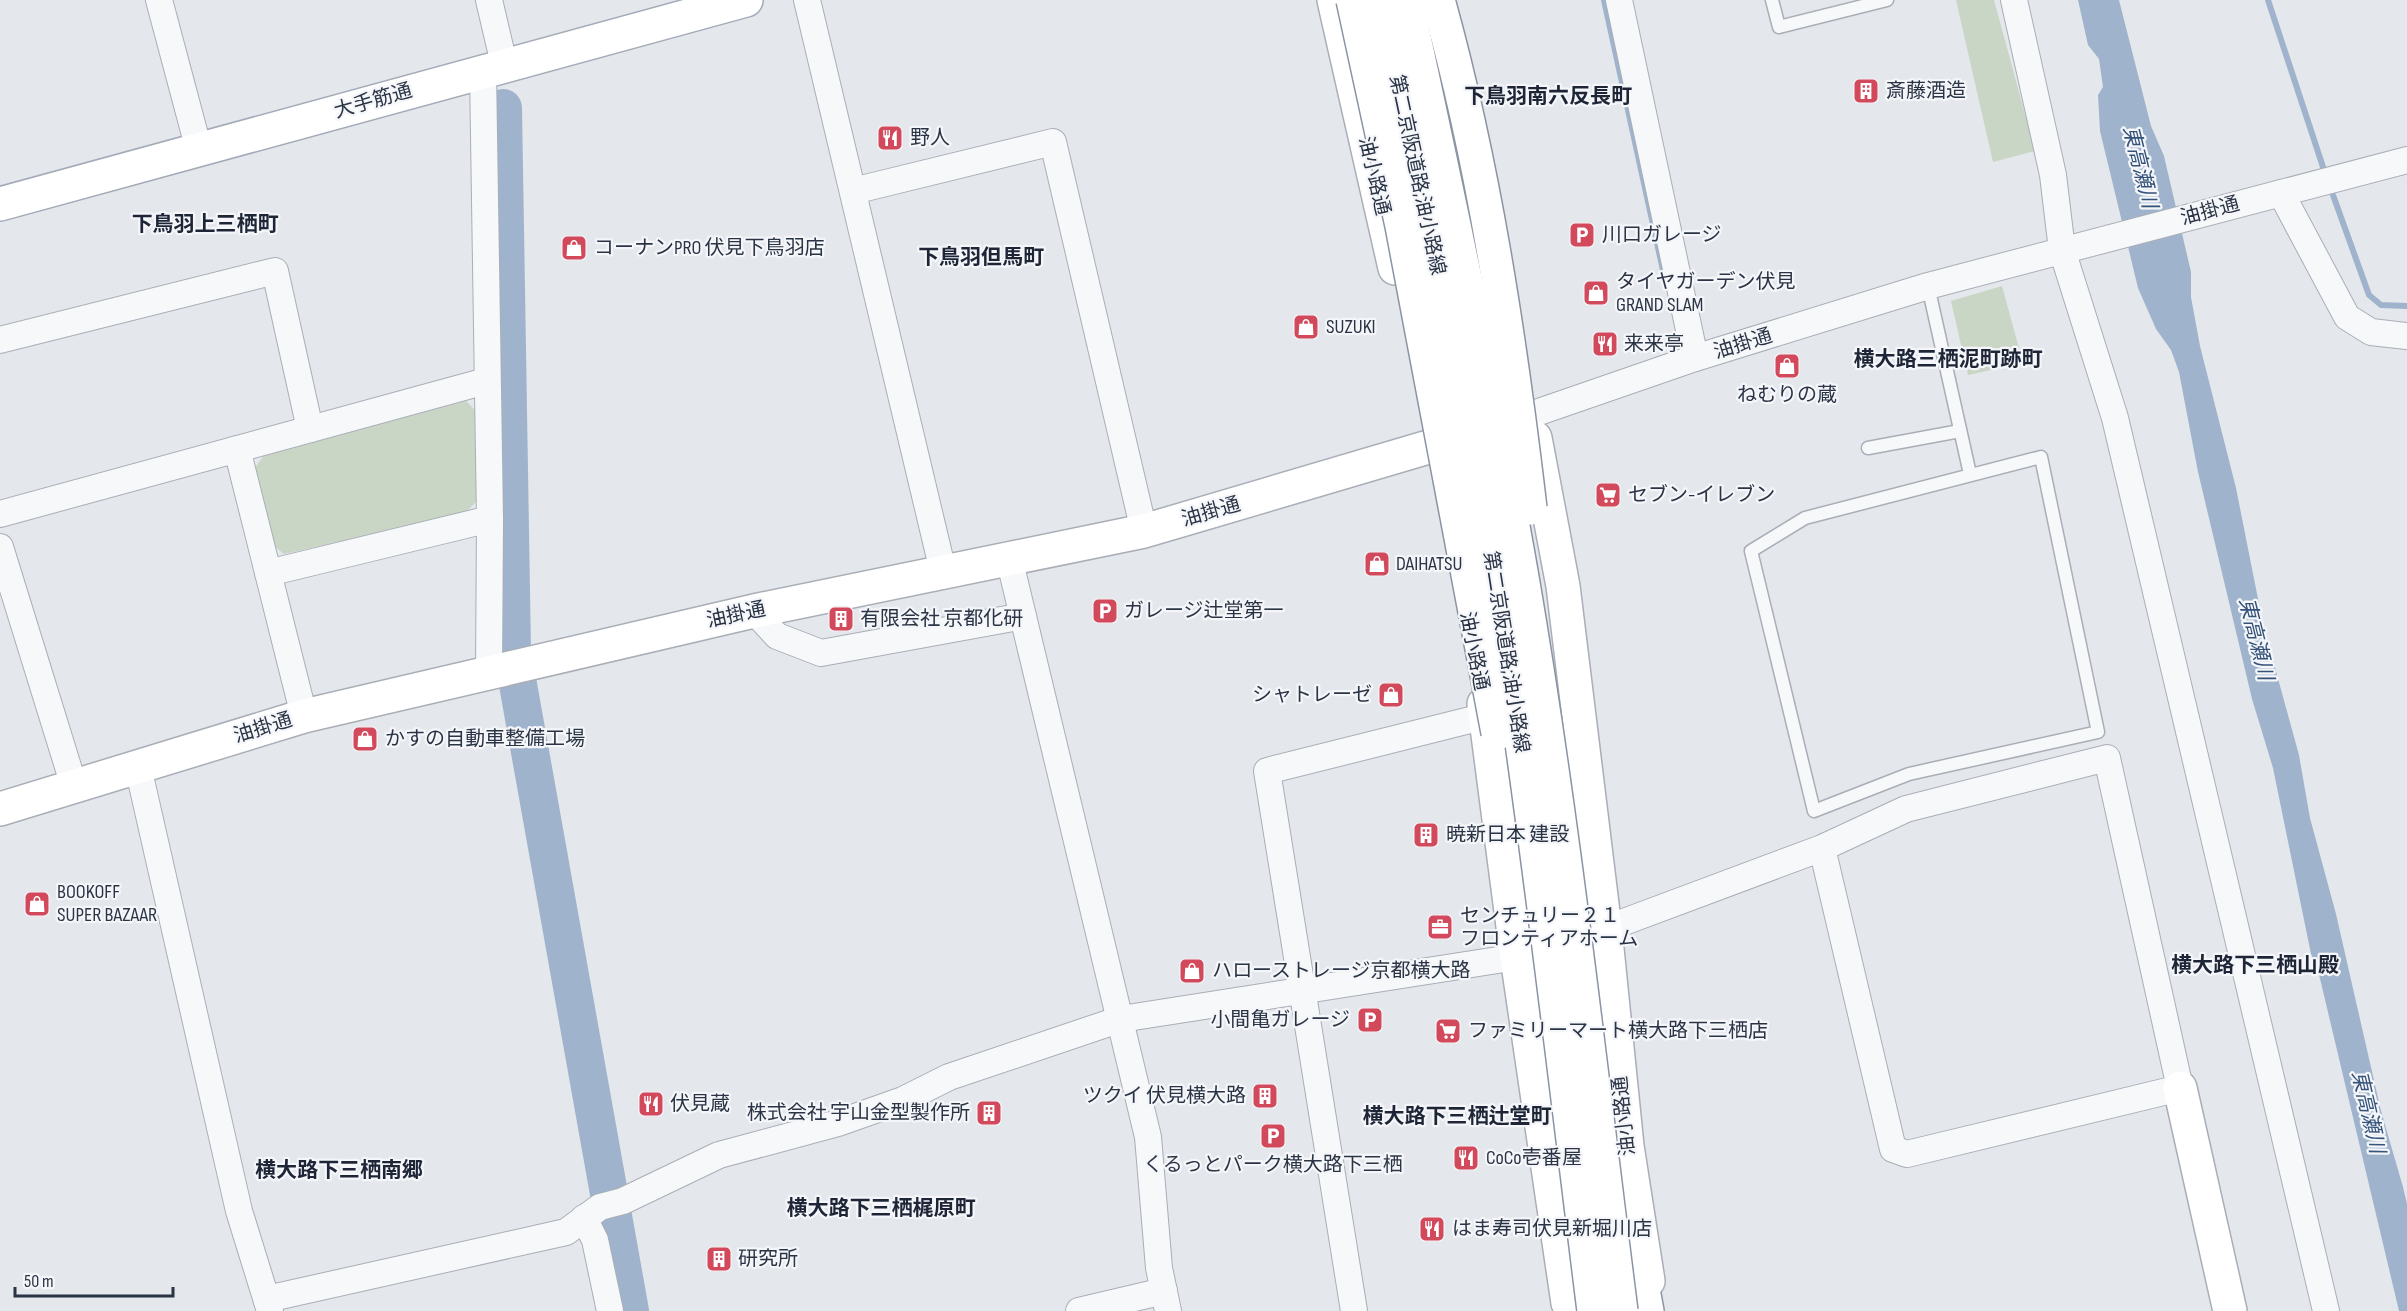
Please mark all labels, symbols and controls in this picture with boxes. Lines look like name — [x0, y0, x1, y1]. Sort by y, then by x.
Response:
street label: 第二京阪道路;油小路線 — [1384, 73, 1450, 277]
building icon: 斎藤酒造 — [1851, 76, 1881, 106]
street label: 大手筋通 — [331, 78, 415, 124]
place label: 斎藤酒造 — [1886, 79, 1966, 103]
district label: 下鳥羽南六反長町 — [1464, 84, 1632, 109]
restaurant icon: 野人 — [875, 123, 905, 153]
water label: 東高瀬川 — [2118, 123, 2163, 213]
place label: 野人 — [910, 126, 950, 150]
street label: 油小路通 — [1353, 134, 1395, 218]
street label: 油掛通 — [2178, 192, 2242, 230]
district label: 下鳥羽上三栖町 — [132, 212, 279, 237]
parking icon: 川口ガレージ — [1567, 220, 1597, 250]
place label: 川口ガレージ — [1602, 223, 1722, 247]
shop icon: コーナンPRO 伏見下鳥羽店 — [559, 233, 589, 263]
place label: コーナンPRO 伏見下鳥羽店 — [594, 236, 825, 260]
district label: 下鳥羽但馬町 — [918, 245, 1044, 270]
place label: タイヤガーデン伏見 GRAND SLAM — [1616, 270, 1795, 317]
shop icon: タイヤガーデン伏見 GRAND SLAM — [1581, 278, 1611, 308]
shop icon: SUZUKI — [1291, 312, 1321, 342]
place label: SUZUKI — [1326, 315, 1376, 339]
street label: 油掛通 — [1711, 324, 1775, 364]
restaurant icon: 来来亭 — [1590, 329, 1620, 359]
place label: 来来亭 — [1624, 332, 1684, 356]
district label: 横大路三栖泥町跡町 — [1854, 347, 2043, 372]
shop icon: ねむりの蔵 — [1772, 351, 1802, 381]
place label: ねむりの蔵 — [1737, 383, 1837, 407]
supermarket icon: セブン-イレブン — [1593, 480, 1623, 510]
place label: セブン-イレブン — [1628, 483, 1775, 507]
street label: 油掛通 — [1179, 492, 1243, 532]
shop icon: DAIHATSU — [1362, 549, 1392, 579]
street label: 第二京阪道路;油小路線 — [1478, 549, 1534, 755]
place label: DAIHATSU — [1396, 552, 1463, 576]
water label: 東高瀬川 — [2234, 595, 2279, 685]
parking icon: ガレージ辻堂第一 — [1090, 596, 1120, 626]
street label: 油掛通 — [704, 597, 768, 633]
place label: ガレージ辻堂第一 — [1124, 599, 1284, 623]
building icon: 有限会社 京都化研 — [826, 604, 856, 634]
place label: 有限会社 京都化研 — [860, 607, 1023, 631]
street label: 油小路通 — [1455, 609, 1493, 693]
shop icon: シャトレーゼ — [1376, 680, 1406, 710]
place label: シャトレーゼ — [1252, 683, 1372, 707]
street label: 油掛通 — [231, 708, 295, 748]
shop icon: かすの自動車整備工場 — [350, 724, 380, 754]
place label: かすの自動車整備工場 — [385, 727, 585, 751]
building icon: 暁新日本 建設 — [1411, 820, 1441, 850]
place label: 暁新日本 建設 — [1446, 823, 1569, 847]
place label: BOOKOFF SUPER BAZAAR — [57, 880, 157, 927]
shop icon: BOOKOFF SUPER BAZAAR — [22, 889, 52, 919]
place label: センチュリー２１ フロンティアホーム — [1460, 904, 1638, 951]
office icon: センチュリー２１ フロンティアホーム — [1425, 912, 1455, 942]
district label: 横大路下三栖山殿 — [2171, 953, 2339, 978]
shop icon: ハローストレージ京都横大路 — [1177, 956, 1207, 986]
place label: ハローストレージ京都横大路 — [1212, 959, 1471, 983]
parking icon: 小間亀ガレージ — [1355, 1005, 1385, 1035]
place label: 小間亀ガレージ — [1210, 1008, 1350, 1032]
supermarket icon: ファミリーマート横大路下三栖店 — [1433, 1016, 1463, 1046]
place label: ファミリーマート横大路下三栖店 — [1468, 1019, 1768, 1043]
water label: 東高瀬川 — [2346, 1068, 2390, 1158]
street label: 油小路通 — [1608, 1075, 1640, 1157]
building icon: ツクイ 伏見横大路 — [1250, 1081, 1280, 1111]
place label: ツクイ 伏見横大路 — [1083, 1084, 1246, 1108]
restaurant icon: 伏見蔵 — [636, 1089, 666, 1119]
place label: 伏見蔵 — [670, 1092, 730, 1116]
building icon: 株式会社 宇山金型製作所 — [974, 1098, 1004, 1128]
place label: 株式会社 宇山金型製作所 — [747, 1101, 970, 1125]
district label: 横大路下三栖辻堂町 — [1363, 1104, 1552, 1129]
parking icon: くるっとパーク横大路下三栖 — [1258, 1121, 1288, 1151]
restaurant icon: CoCo壱番屋 — [1451, 1143, 1481, 1173]
place label: CoCo壱番屋 — [1486, 1146, 1582, 1170]
place label: くるっとパーク横大路下三栖 — [1143, 1153, 1403, 1177]
district label: 横大路下三栖南郷 — [255, 1158, 423, 1183]
district label: 横大路下三栖梶原町 — [787, 1196, 976, 1221]
restaurant icon: はま寿司伏見新堀川店 — [1417, 1214, 1447, 1244]
place label: はま寿司伏見新堀川店 — [1452, 1217, 1652, 1241]
building icon: 研究所 — [704, 1244, 734, 1274]
place label: 研究所 — [738, 1247, 798, 1271]
scale bar — [15, 1260, 172, 1298]
text: 50 m — [24, 1271, 54, 1292]

